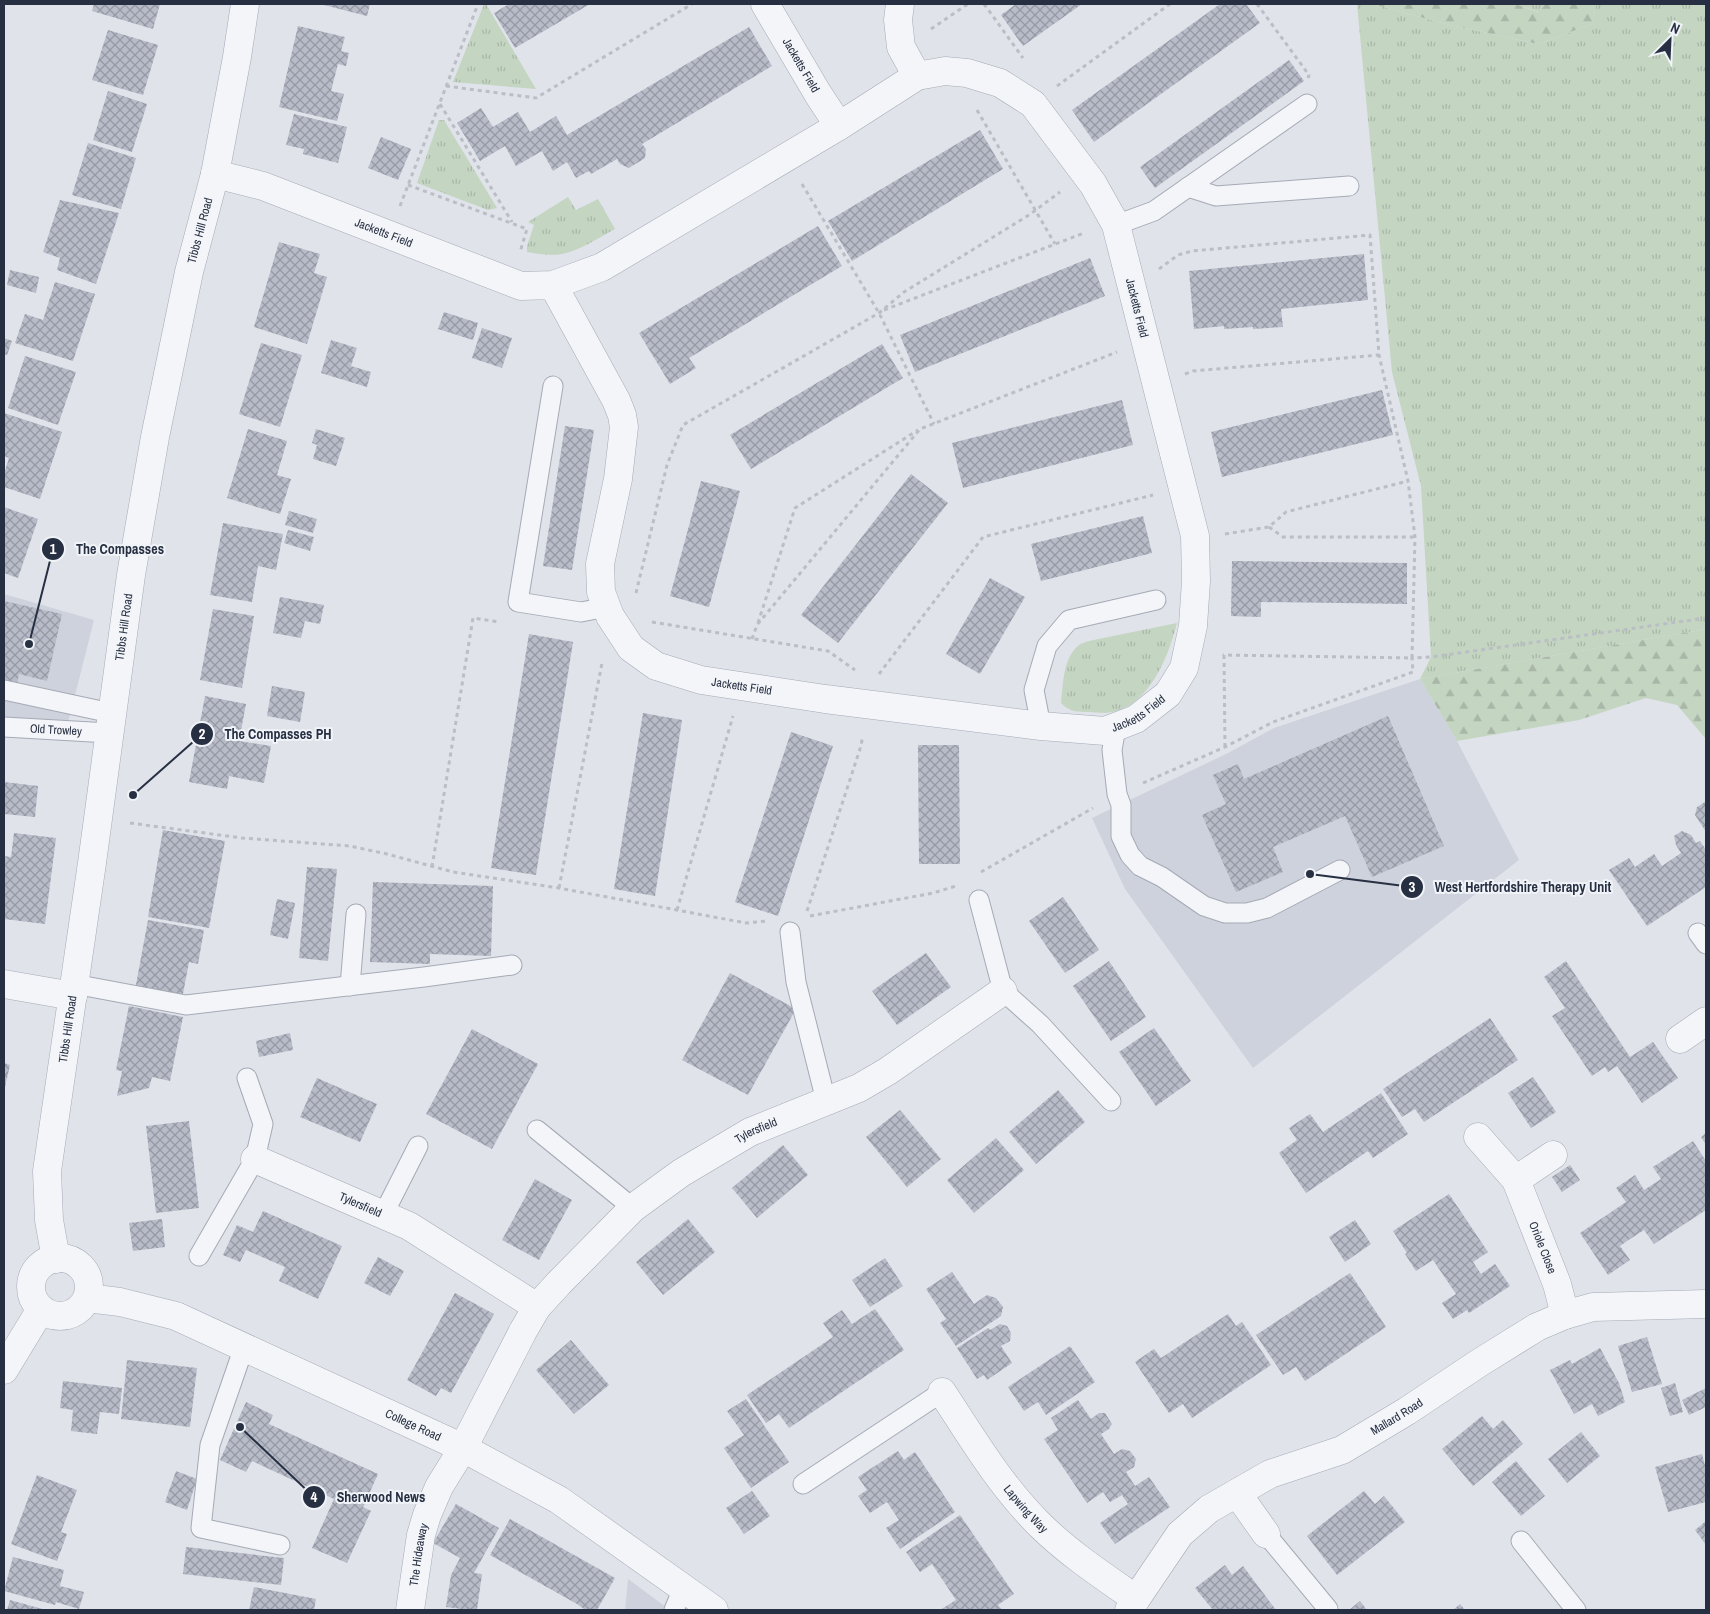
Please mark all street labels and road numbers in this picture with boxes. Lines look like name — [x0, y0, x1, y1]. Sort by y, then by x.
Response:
street label: Jacketts Field — [779, 35, 823, 95]
street label: Tibbs Hill Road — [184, 196, 216, 265]
street label: Jacketts Field — [353, 214, 415, 251]
street label: Jacketts Field — [1122, 277, 1152, 339]
street label: Tibbs Hill Road — [111, 592, 136, 662]
street label: Jacketts Field — [711, 674, 773, 699]
street label: Jacketts Field — [1109, 691, 1169, 736]
street label: Old Trowley — [29, 720, 82, 739]
street label: Tibbs Hill Road — [55, 995, 81, 1064]
street label: Tylersfield — [732, 1114, 780, 1147]
street label: Tylersfield — [337, 1189, 384, 1221]
street label: Oriole Close — [1525, 1219, 1560, 1276]
street label: Mallard Road — [1368, 1395, 1426, 1439]
street label: College Road — [383, 1405, 444, 1445]
street label: Lapwing Way — [1000, 1482, 1051, 1537]
street label: The Hideaway — [406, 1521, 432, 1587]

